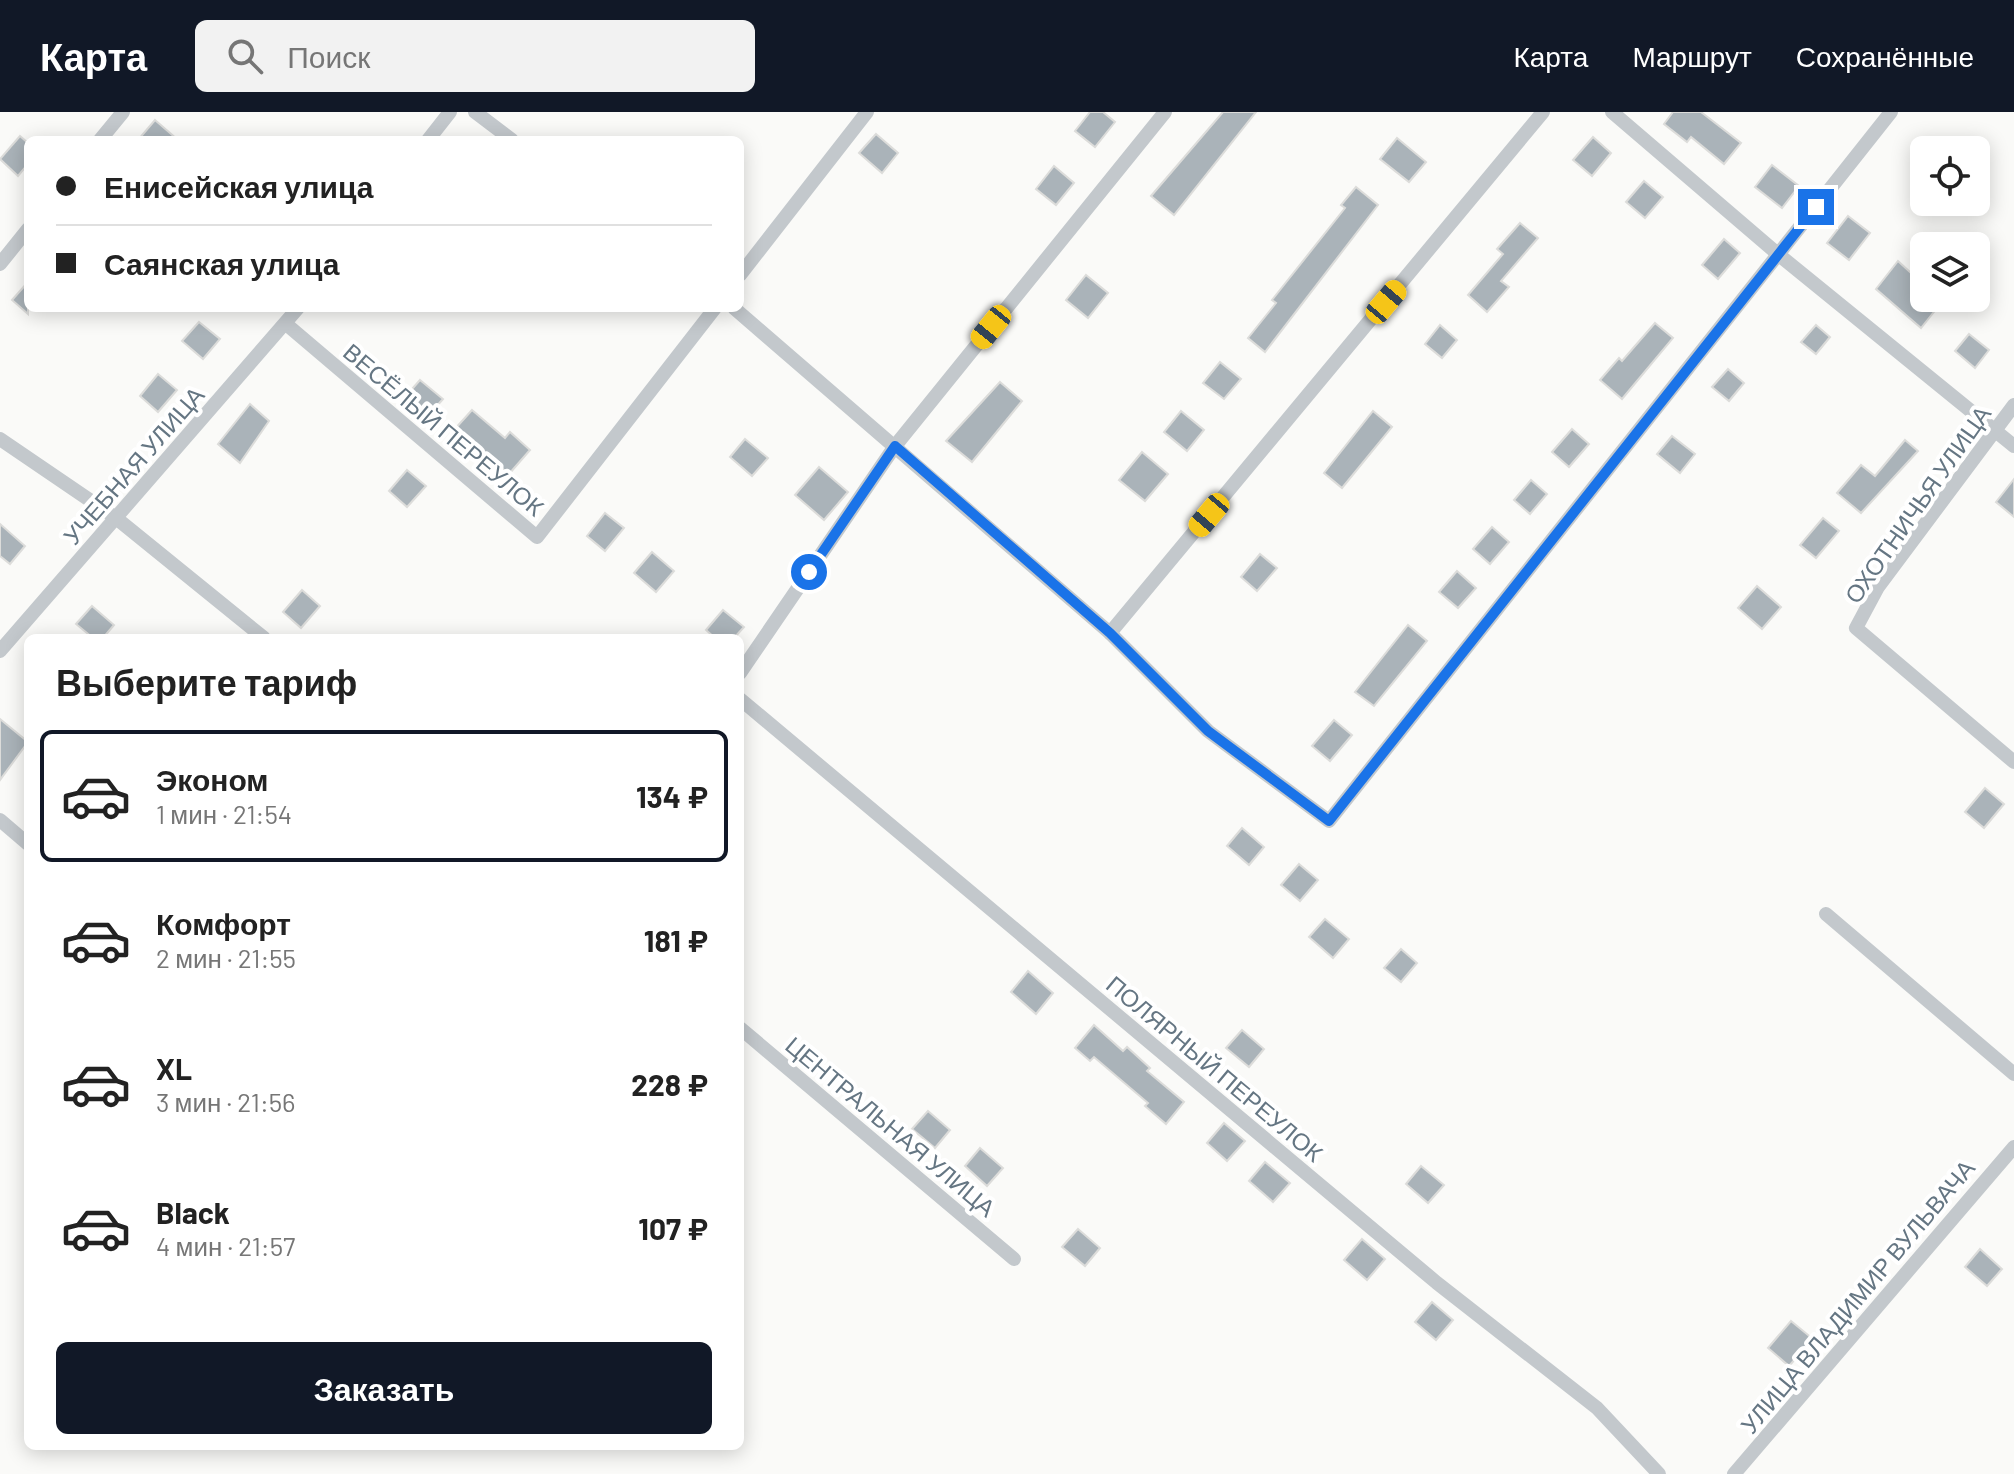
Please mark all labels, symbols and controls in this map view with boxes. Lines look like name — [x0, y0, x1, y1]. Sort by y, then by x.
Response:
search box — [195, 20, 755, 92]
text: Карта — [40, 33, 147, 79]
icon: search — [223, 34, 267, 78]
text: Поиск — [287, 38, 370, 74]
text: Карта — [1513, 39, 1588, 73]
text: Маршрут — [1632, 39, 1752, 73]
text: Сохранённые — [1796, 39, 1974, 73]
map controls — [1910, 136, 1990, 312]
button: locate — [1910, 136, 1990, 216]
text: Енисейская улица — [104, 168, 374, 204]
route end — [1798, 189, 1834, 225]
button: layers — [1910, 232, 1990, 312]
text: Саянская улица — [104, 245, 340, 281]
car — [1361, 276, 1411, 328]
car — [967, 301, 1015, 353]
street label: ВЕСЁЛЫЙ ПЕРЕУЛОК — [338, 337, 550, 521]
street label: УЧЕБНАЯ УЛИЦА — [57, 380, 209, 550]
street label: ОХОТНИЧЬЯ УЛИЦА — [1838, 400, 1996, 608]
car — [1184, 489, 1234, 541]
route start — [791, 554, 827, 590]
text: Выберите тариф — [56, 660, 357, 703]
icon: car — [60, 760, 132, 832]
text: Эконом — [156, 761, 269, 797]
text: 134 ₽ — [636, 778, 708, 814]
text: 1 мин · 21:54 — [156, 798, 292, 829]
icon: car — [60, 904, 132, 976]
text: Комфорт — [156, 905, 291, 941]
text: 181 ₽ — [644, 922, 708, 958]
text: 2 мин · 21:55 — [156, 942, 296, 973]
street label: ПОЛЯРНЫЙ ПЕРЕУЛОК — [1101, 969, 1329, 1167]
street label: ЦЕНТРАЛЬНАЯ УЛИЦА — [780, 1030, 1002, 1222]
icon: car — [60, 1048, 132, 1120]
text: XL — [156, 1050, 192, 1086]
text: 228 ₽ — [631, 1066, 708, 1102]
text: 3 мин · 21:56 — [156, 1086, 295, 1117]
street label: УЛИЦА ВЛАДИМИР ВУЛЬВАЧА — [1734, 1153, 1980, 1439]
icon: car — [60, 1192, 132, 1264]
text: Black — [156, 1194, 230, 1230]
text: 107 ₽ — [638, 1210, 708, 1246]
text: 4 мин · 21:57 — [156, 1230, 295, 1261]
button: Заказать — [56, 1342, 712, 1434]

